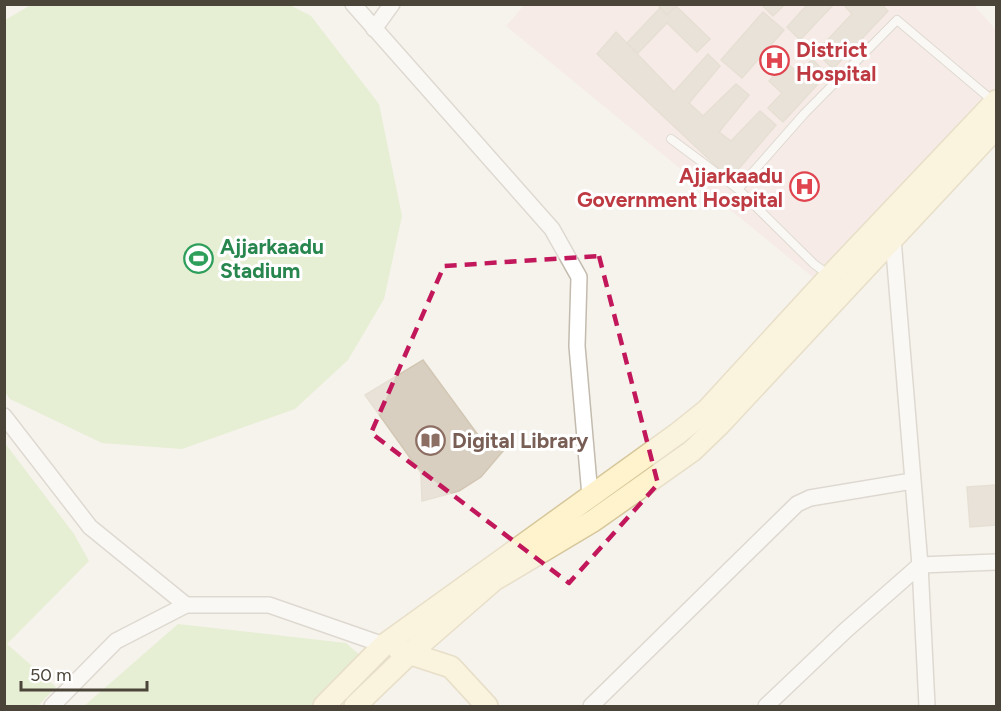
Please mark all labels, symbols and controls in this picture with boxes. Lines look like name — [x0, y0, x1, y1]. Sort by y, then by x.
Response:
place label: District Hospital — [796, 37, 876, 86]
hospital icon: District Hospital — [759, 45, 791, 77]
place label: Ajjarkaadu Government Hospital — [577, 163, 783, 212]
hospital icon: Ajjarkaadu Government Hospital — [788, 171, 820, 203]
place label: Ajjarkaadu Stadium — [220, 234, 324, 283]
sports icon: Ajjarkaadu Stadium — [183, 242, 215, 274]
library icon: Digital Library — [415, 424, 447, 456]
place label: Digital Library — [452, 428, 589, 453]
scale bar — [21, 654, 147, 692]
text: 50 m — [30, 664, 72, 686]

